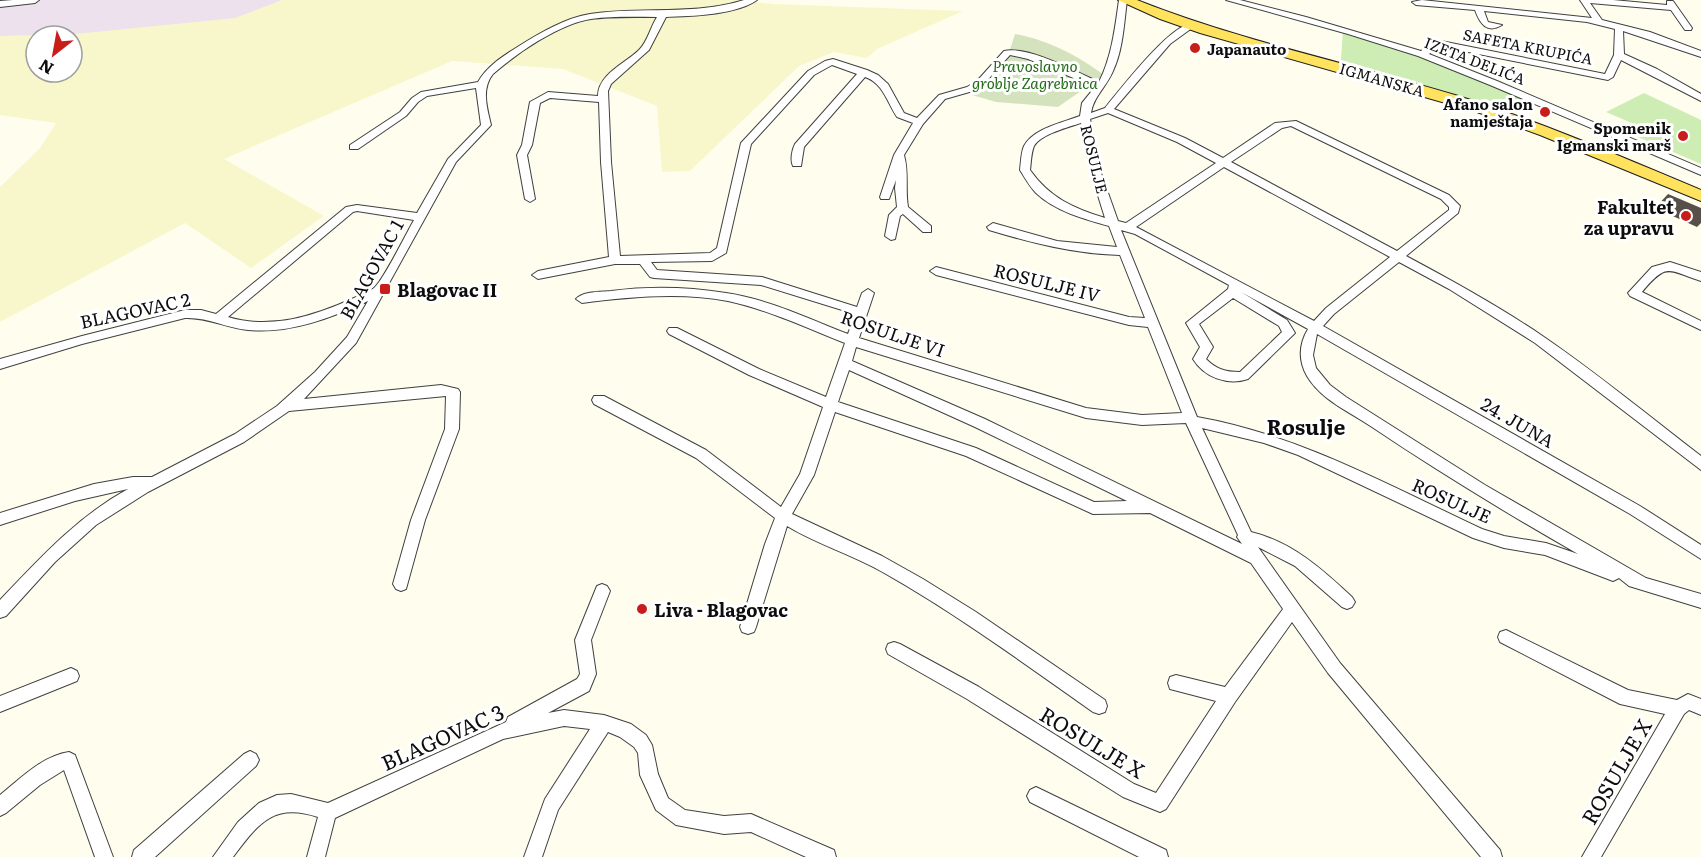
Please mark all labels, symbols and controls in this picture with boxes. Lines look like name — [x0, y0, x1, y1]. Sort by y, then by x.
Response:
street label: SAFETA KRUPIĆA — [1461, 22, 1595, 70]
north arrow — [24, 24, 84, 84]
street label: IZETA DELIĆA — [1421, 30, 1529, 90]
place label: Japanauto — [1207, 37, 1286, 60]
marker: Japanauto — [1188, 41, 1202, 55]
text: N — [34, 54, 58, 81]
park label: Pravoslavno groblje Zagrebnica — [972, 54, 1098, 94]
street label: IGMANSKA — [1337, 56, 1427, 102]
place label: Afano salon namještaja — [1443, 92, 1534, 132]
marker: Afano salon namještaja — [1538, 105, 1552, 119]
place label: Spomenik Igmanski marš — [1557, 116, 1672, 156]
street label: ROSULJE — [1075, 122, 1115, 196]
marker: Spomenik Igmanski marš — [1676, 129, 1690, 143]
place label: Fakultet za upravu — [1584, 193, 1674, 241]
marker: Fakultet za upravu — [1679, 209, 1693, 223]
street label: BLAGOVAC 1 — [332, 214, 410, 324]
street label: ROSULJE IV — [991, 256, 1103, 308]
place label: Blagovac II — [397, 276, 497, 303]
marker: Blagovac II — [378, 282, 392, 296]
street label: BLAGOVAC 2 — [77, 285, 193, 335]
street label: ROSULJE VI — [837, 303, 949, 363]
street label: 24. JUNA — [1476, 390, 1560, 454]
district label: Rosulje — [1267, 410, 1346, 441]
street label: ROSULJE — [1408, 471, 1496, 529]
place label: Liva - Blagovac — [654, 596, 788, 623]
marker: Liva - Blagovac — [635, 602, 649, 616]
street label: BLAGOVAC 3 — [376, 695, 508, 777]
street label: ROSULJE X — [1035, 698, 1151, 785]
street label: ROSULJE X — [1572, 712, 1658, 830]

